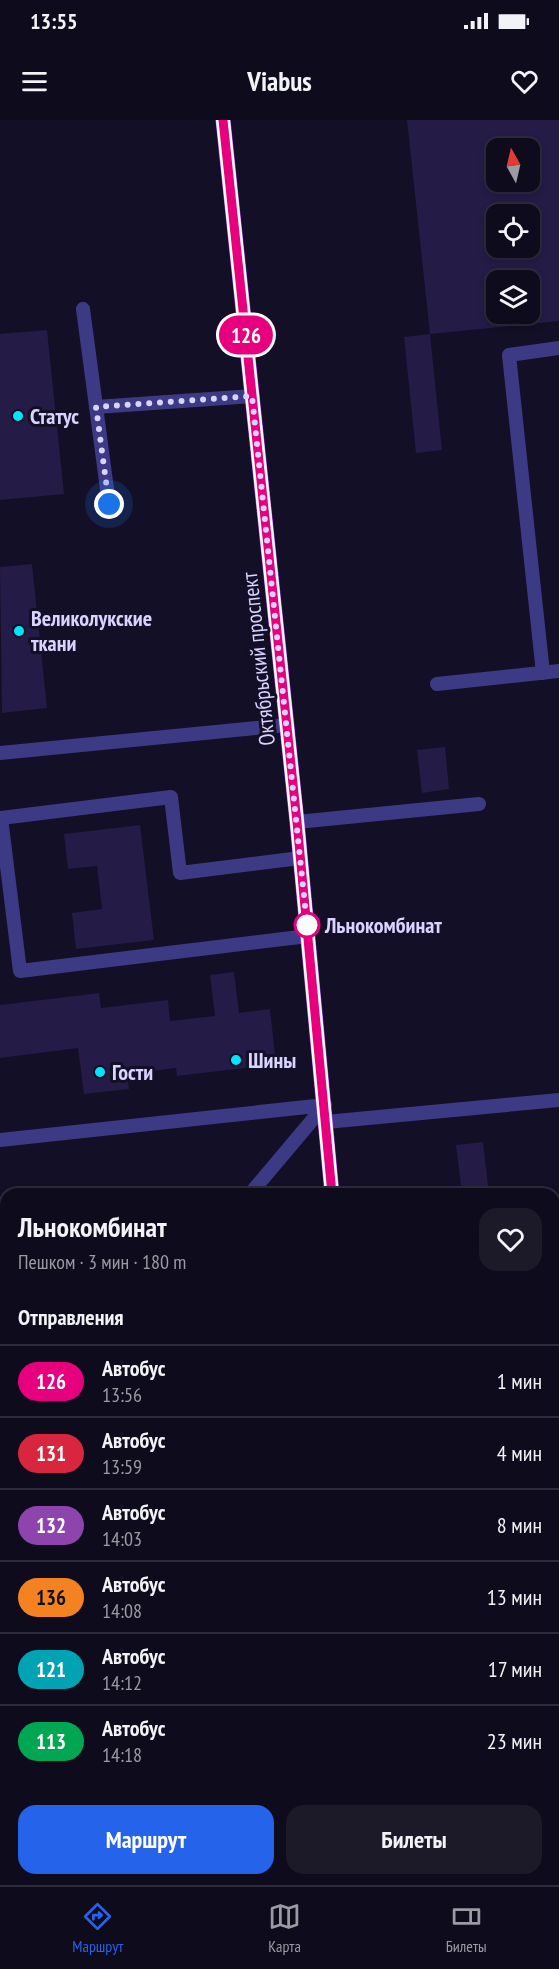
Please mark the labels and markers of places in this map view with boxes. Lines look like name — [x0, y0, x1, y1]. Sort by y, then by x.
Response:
place label: Статус — [30, 402, 79, 430]
marker: Статус — [11, 409, 25, 423]
place label: Великолукские ткани — [31, 604, 152, 657]
marker: Великолукские ткани — [12, 624, 26, 638]
place label: Льнокомбинат — [324, 911, 442, 939]
marker: Льнокомбинат — [294, 912, 320, 938]
place label: Шины — [248, 1046, 296, 1074]
marker: Шины — [229, 1053, 243, 1067]
place label: Гости — [112, 1058, 153, 1086]
marker: Гости — [93, 1065, 107, 1079]

